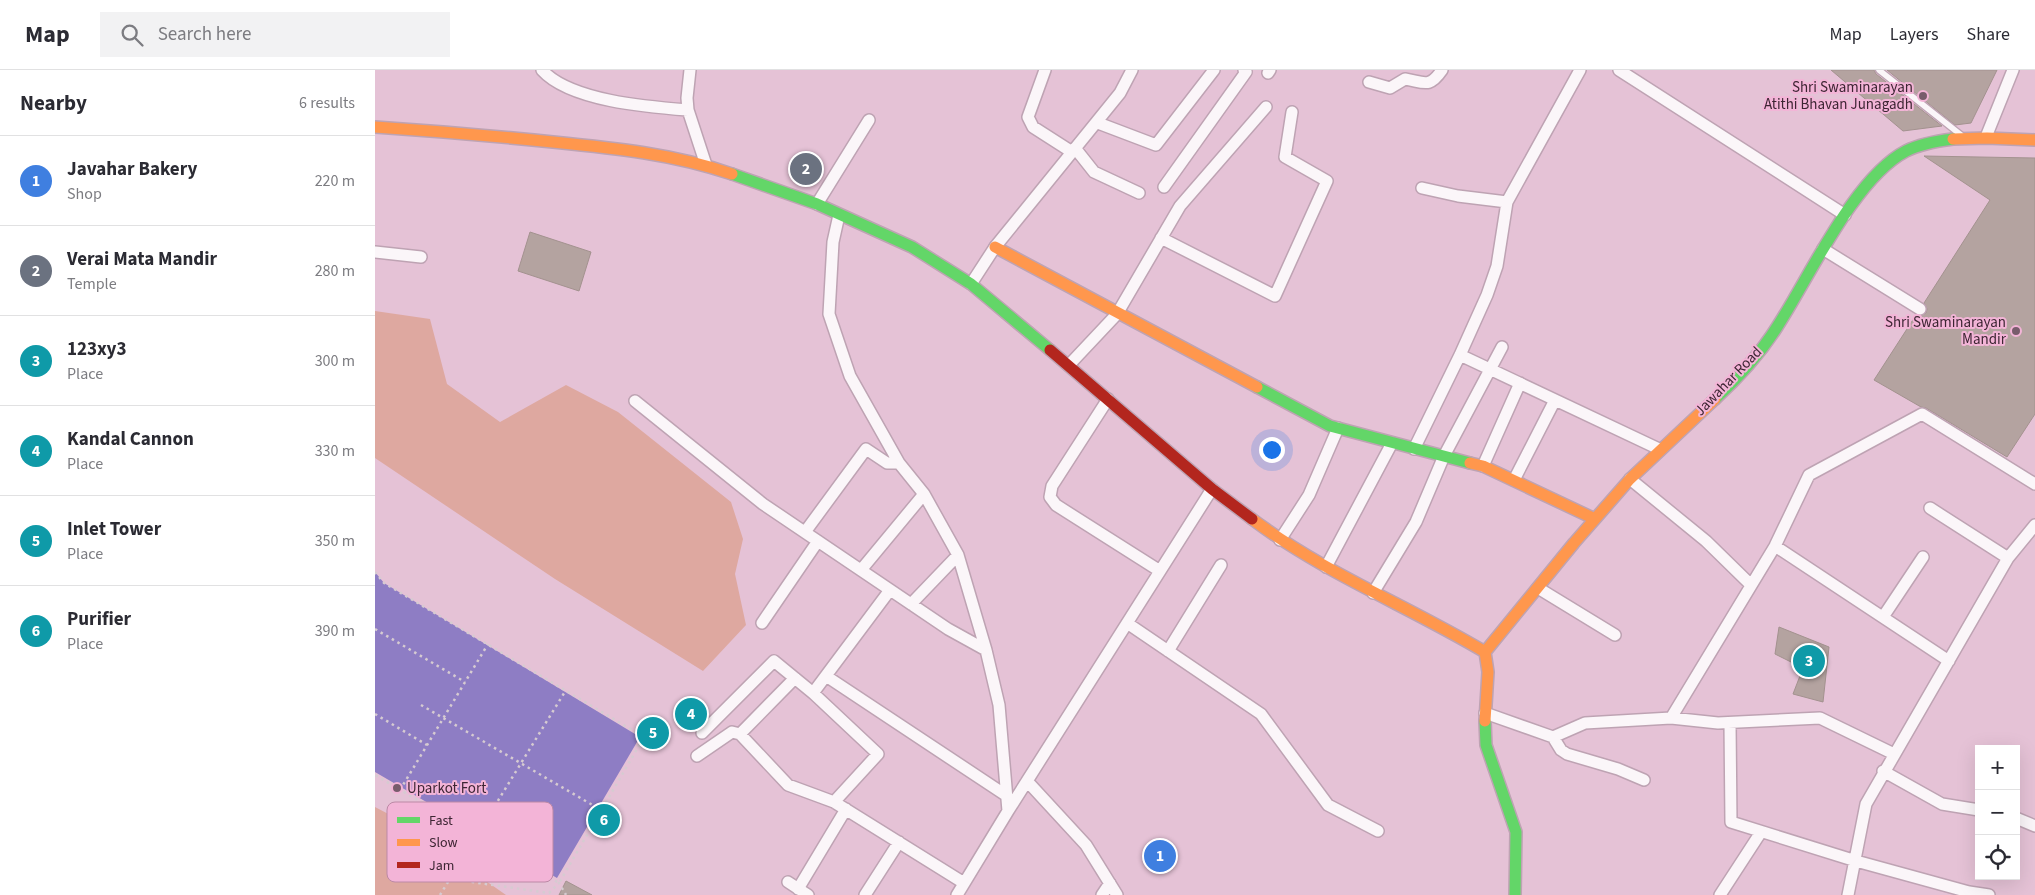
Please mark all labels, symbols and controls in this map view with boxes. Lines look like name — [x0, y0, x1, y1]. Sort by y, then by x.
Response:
search box — [100, 12, 450, 57]
text: Map — [25, 17, 70, 52]
icon: search — [118, 21, 146, 49]
text: Search here — [158, 21, 251, 48]
text: Map — [1830, 22, 1862, 47]
text: Layers — [1890, 22, 1939, 47]
text: Share — [1967, 22, 2010, 47]
place label: Shri Swaminarayan Atithi Bhavan Junagadh — [1764, 77, 1913, 115]
text: Nearby — [20, 88, 87, 118]
marker: Shri Swaminarayan Atithi Bhavan Junagadh — [1917, 90, 1929, 102]
text: 6 results — [299, 92, 355, 114]
pin: 2 — [790, 150, 822, 188]
text: Javahar Bakery — [67, 156, 197, 183]
text: 1 — [32, 170, 40, 192]
text: 220 m — [315, 170, 355, 192]
text: Shop — [67, 183, 102, 205]
text: Verai Mata Mandir — [67, 246, 217, 273]
text: 2 — [32, 260, 40, 282]
text: 280 m — [315, 260, 355, 282]
text: Temple — [67, 273, 117, 295]
place label: Shri Swaminarayan Mandir — [1885, 312, 2007, 350]
marker: Shri Swaminarayan Mandir — [2010, 325, 2022, 337]
text: 123xy3 — [67, 336, 127, 363]
street label: Jawahar Road — [1690, 342, 1767, 421]
text: 3 — [32, 350, 40, 372]
text: 300 m — [315, 350, 355, 372]
text: Place — [67, 363, 103, 385]
text: Kandal Cannon — [67, 426, 194, 453]
your location — [1259, 437, 1285, 463]
text: 4 — [32, 440, 40, 462]
text: 330 m — [315, 440, 355, 462]
text: Place — [67, 453, 103, 475]
text: Inlet Tower — [67, 516, 161, 543]
text: 5 — [32, 530, 40, 552]
text: 350 m — [315, 530, 355, 552]
text: Place — [67, 543, 103, 565]
text: Purifier — [67, 606, 131, 633]
text: 6 — [32, 620, 40, 642]
text: 390 m — [315, 620, 355, 642]
text: Place — [67, 633, 103, 655]
pin: 3 — [1793, 642, 1825, 680]
pin: 4 — [675, 695, 707, 733]
pin: 5 — [637, 714, 669, 752]
map controls — [1975, 745, 2020, 880]
button: + — [1975, 745, 2020, 790]
place label: Uparkot Fort — [407, 778, 486, 799]
marker: Uparkot Fort — [391, 782, 403, 794]
button: − — [1975, 790, 2020, 835]
pin: 6 — [588, 801, 620, 839]
legend — [387, 802, 553, 882]
text: Fast — [429, 811, 453, 831]
text: Slow — [429, 833, 458, 853]
button: locate — [1975, 835, 2020, 880]
pin: 1 — [1144, 837, 1176, 875]
text: Jam — [429, 856, 454, 876]

